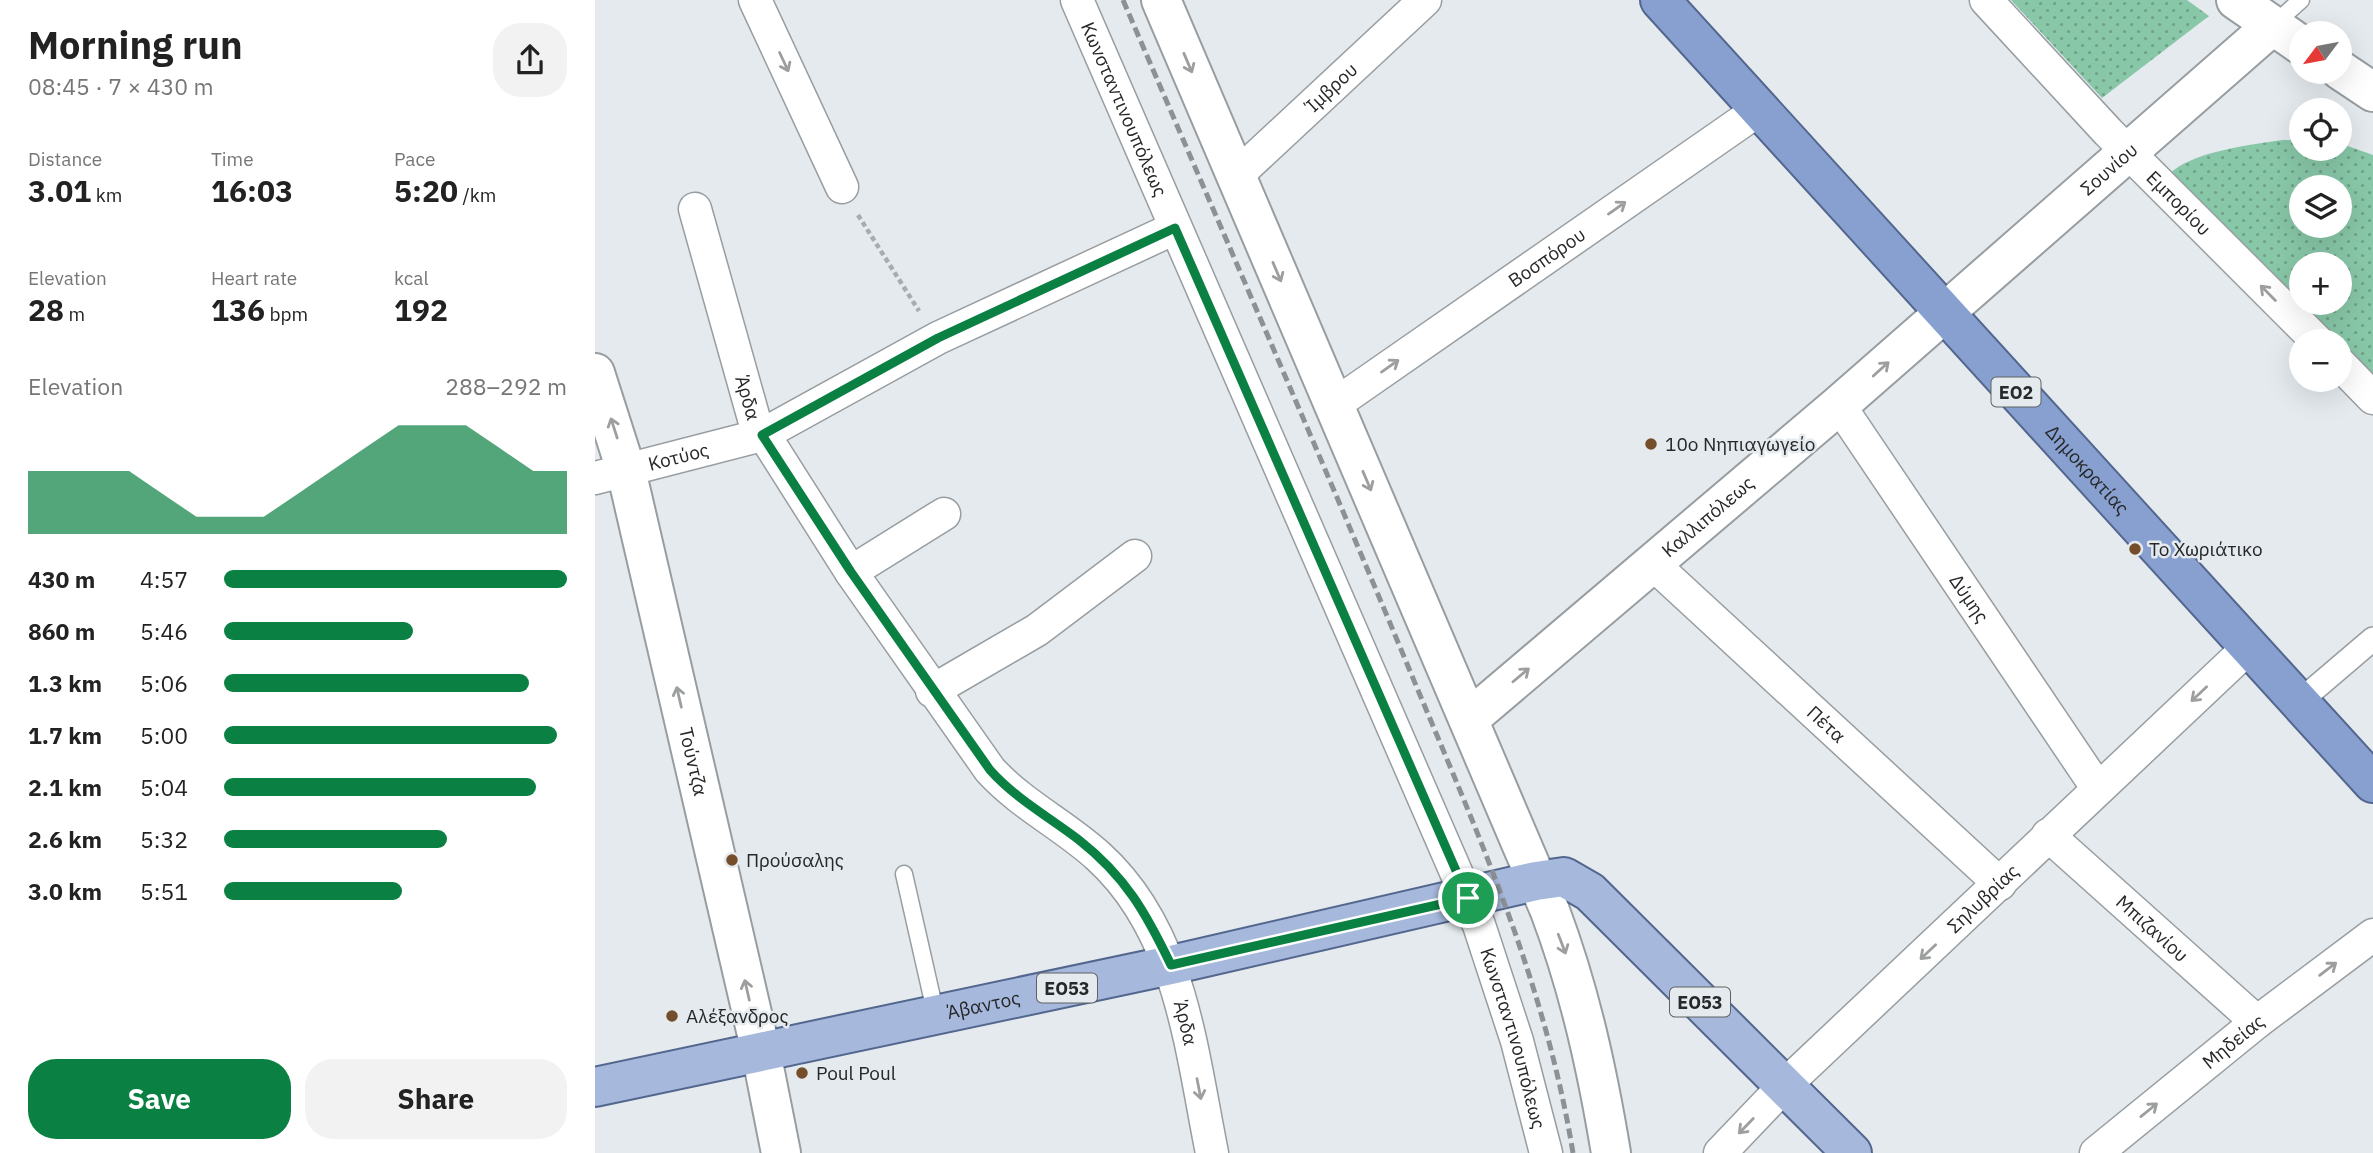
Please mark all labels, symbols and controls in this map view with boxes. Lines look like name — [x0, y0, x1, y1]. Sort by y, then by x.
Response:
street label: Κωνσταντινουπόλεως — [1076, 18, 1173, 200]
text: Morning run — [28, 20, 243, 69]
north arrow — [2289, 21, 2352, 84]
map controls — [2289, 21, 2352, 392]
button: share — [493, 23, 567, 97]
one-way arrow — [778, 51, 791, 72]
one-way arrow — [1182, 51, 1195, 73]
street label: Ίμβρου — [1299, 57, 1362, 118]
text: 08:45 · 7 × 430 m — [28, 71, 214, 101]
button: locate — [2289, 98, 2352, 161]
street label: Σουνίου — [2075, 137, 2143, 200]
text: Distance — [28, 147, 102, 171]
text: Time — [211, 147, 254, 171]
text: Pace — [394, 147, 435, 171]
street label: Εμπορίου — [2141, 165, 2216, 240]
text: 3.01 — [28, 171, 91, 210]
text: 16:03 — [211, 171, 293, 210]
text: 5:20 — [394, 171, 458, 210]
button: layers — [2289, 175, 2352, 238]
text: km — [91, 183, 122, 207]
text: /km — [458, 183, 496, 207]
one-way arrow — [1607, 201, 1626, 215]
street label: Βοσπόρου — [1503, 222, 1590, 292]
button: + — [2289, 252, 2352, 315]
one-way arrow — [1271, 261, 1284, 282]
text: Elevation — [28, 266, 107, 290]
text: Heart rate — [211, 266, 297, 290]
text: kcal — [394, 266, 429, 290]
one-way arrow — [2260, 285, 2277, 302]
text: 28 — [28, 290, 64, 329]
text: 136 — [211, 290, 265, 329]
text: 192 — [394, 290, 448, 329]
text: m — [64, 302, 85, 326]
text: bpm — [265, 302, 308, 326]
button: − — [2289, 329, 2352, 392]
one-way arrow — [1380, 359, 1399, 373]
one-way arrow — [1872, 361, 1890, 377]
text: Elevation — [28, 371, 123, 401]
text: 288–292 m — [445, 371, 567, 401]
street label: Άρδα — [730, 373, 766, 423]
road number: ΕΟ2 — [1991, 378, 2041, 406]
one-way arrow — [607, 418, 620, 440]
street label: Δημοκρατίας — [2040, 420, 2135, 520]
place label: 10ο Νηπιαγωγείο — [1665, 432, 1815, 456]
marker: 10ο Νηπιαγωγείο — [1643, 436, 1659, 452]
street label: Κοτύος — [645, 437, 711, 476]
one-way arrow — [1361, 470, 1374, 491]
street label: Καλλιπόλεως — [1657, 471, 1759, 562]
place label: Το Χωριάτικο — [2149, 537, 2263, 561]
marker: Το Χωριάτικο — [2127, 541, 2143, 557]
text: 430 m — [28, 564, 95, 594]
text: 4:57 — [140, 564, 188, 594]
street label: Δύμης — [1944, 569, 1994, 627]
text: 860 m — [28, 616, 95, 646]
text: 5:46 — [140, 616, 188, 646]
one-way arrow — [1512, 667, 1530, 683]
text: 1.3 km — [28, 668, 102, 698]
text: 5:06 — [140, 668, 188, 698]
one-way arrow — [2191, 685, 2208, 702]
one-way arrow — [672, 686, 685, 709]
street label: Πέτα — [1802, 700, 1851, 748]
text: 1.7 km — [28, 720, 102, 750]
text: 5:00 — [140, 720, 188, 750]
street label: Τούντζα — [674, 725, 713, 798]
text: 2.1 km — [28, 772, 102, 802]
text: 5:04 — [140, 772, 188, 802]
text: 2.6 km — [28, 824, 102, 854]
text: 5:32 — [140, 824, 188, 854]
place label: Προύσαλης — [746, 848, 844, 872]
marker: Προύσαλης — [724, 852, 740, 868]
street label: Σηλυβρίας — [1942, 859, 2024, 938]
pin — [1438, 868, 1498, 928]
text: 3.0 km — [28, 876, 102, 906]
text: 5:51 — [140, 876, 188, 906]
icon: arrive — [1449, 879, 1487, 917]
street label: Μπιζανίου — [2111, 890, 2194, 967]
one-way arrow — [1557, 932, 1569, 954]
one-way arrow — [1920, 943, 1937, 960]
street label: Κωνσταντινουπόλεως — [1475, 944, 1551, 1131]
one-way arrow — [2318, 962, 2337, 977]
road number: ΕΟ53 — [1037, 973, 1097, 1002]
one-way arrow — [740, 979, 753, 1002]
street label: Άβαντος — [945, 985, 1022, 1024]
road number: ΕΟ53 — [1670, 987, 1730, 1016]
street label: Άρδα — [1169, 998, 1203, 1048]
place label: Αλέξανδρος — [686, 1004, 789, 1028]
marker: Αλέξανδρος — [664, 1008, 680, 1024]
street label: Μηδείας — [2197, 1009, 2269, 1074]
button: Save — [28, 1059, 291, 1139]
button: Share — [305, 1059, 567, 1139]
place label: Poul Poul — [816, 1061, 896, 1085]
marker: Poul Poul — [794, 1065, 810, 1081]
one-way arrow — [1193, 1077, 1207, 1100]
one-way arrow — [2140, 1102, 2158, 1118]
one-way arrow — [1737, 1117, 1754, 1134]

